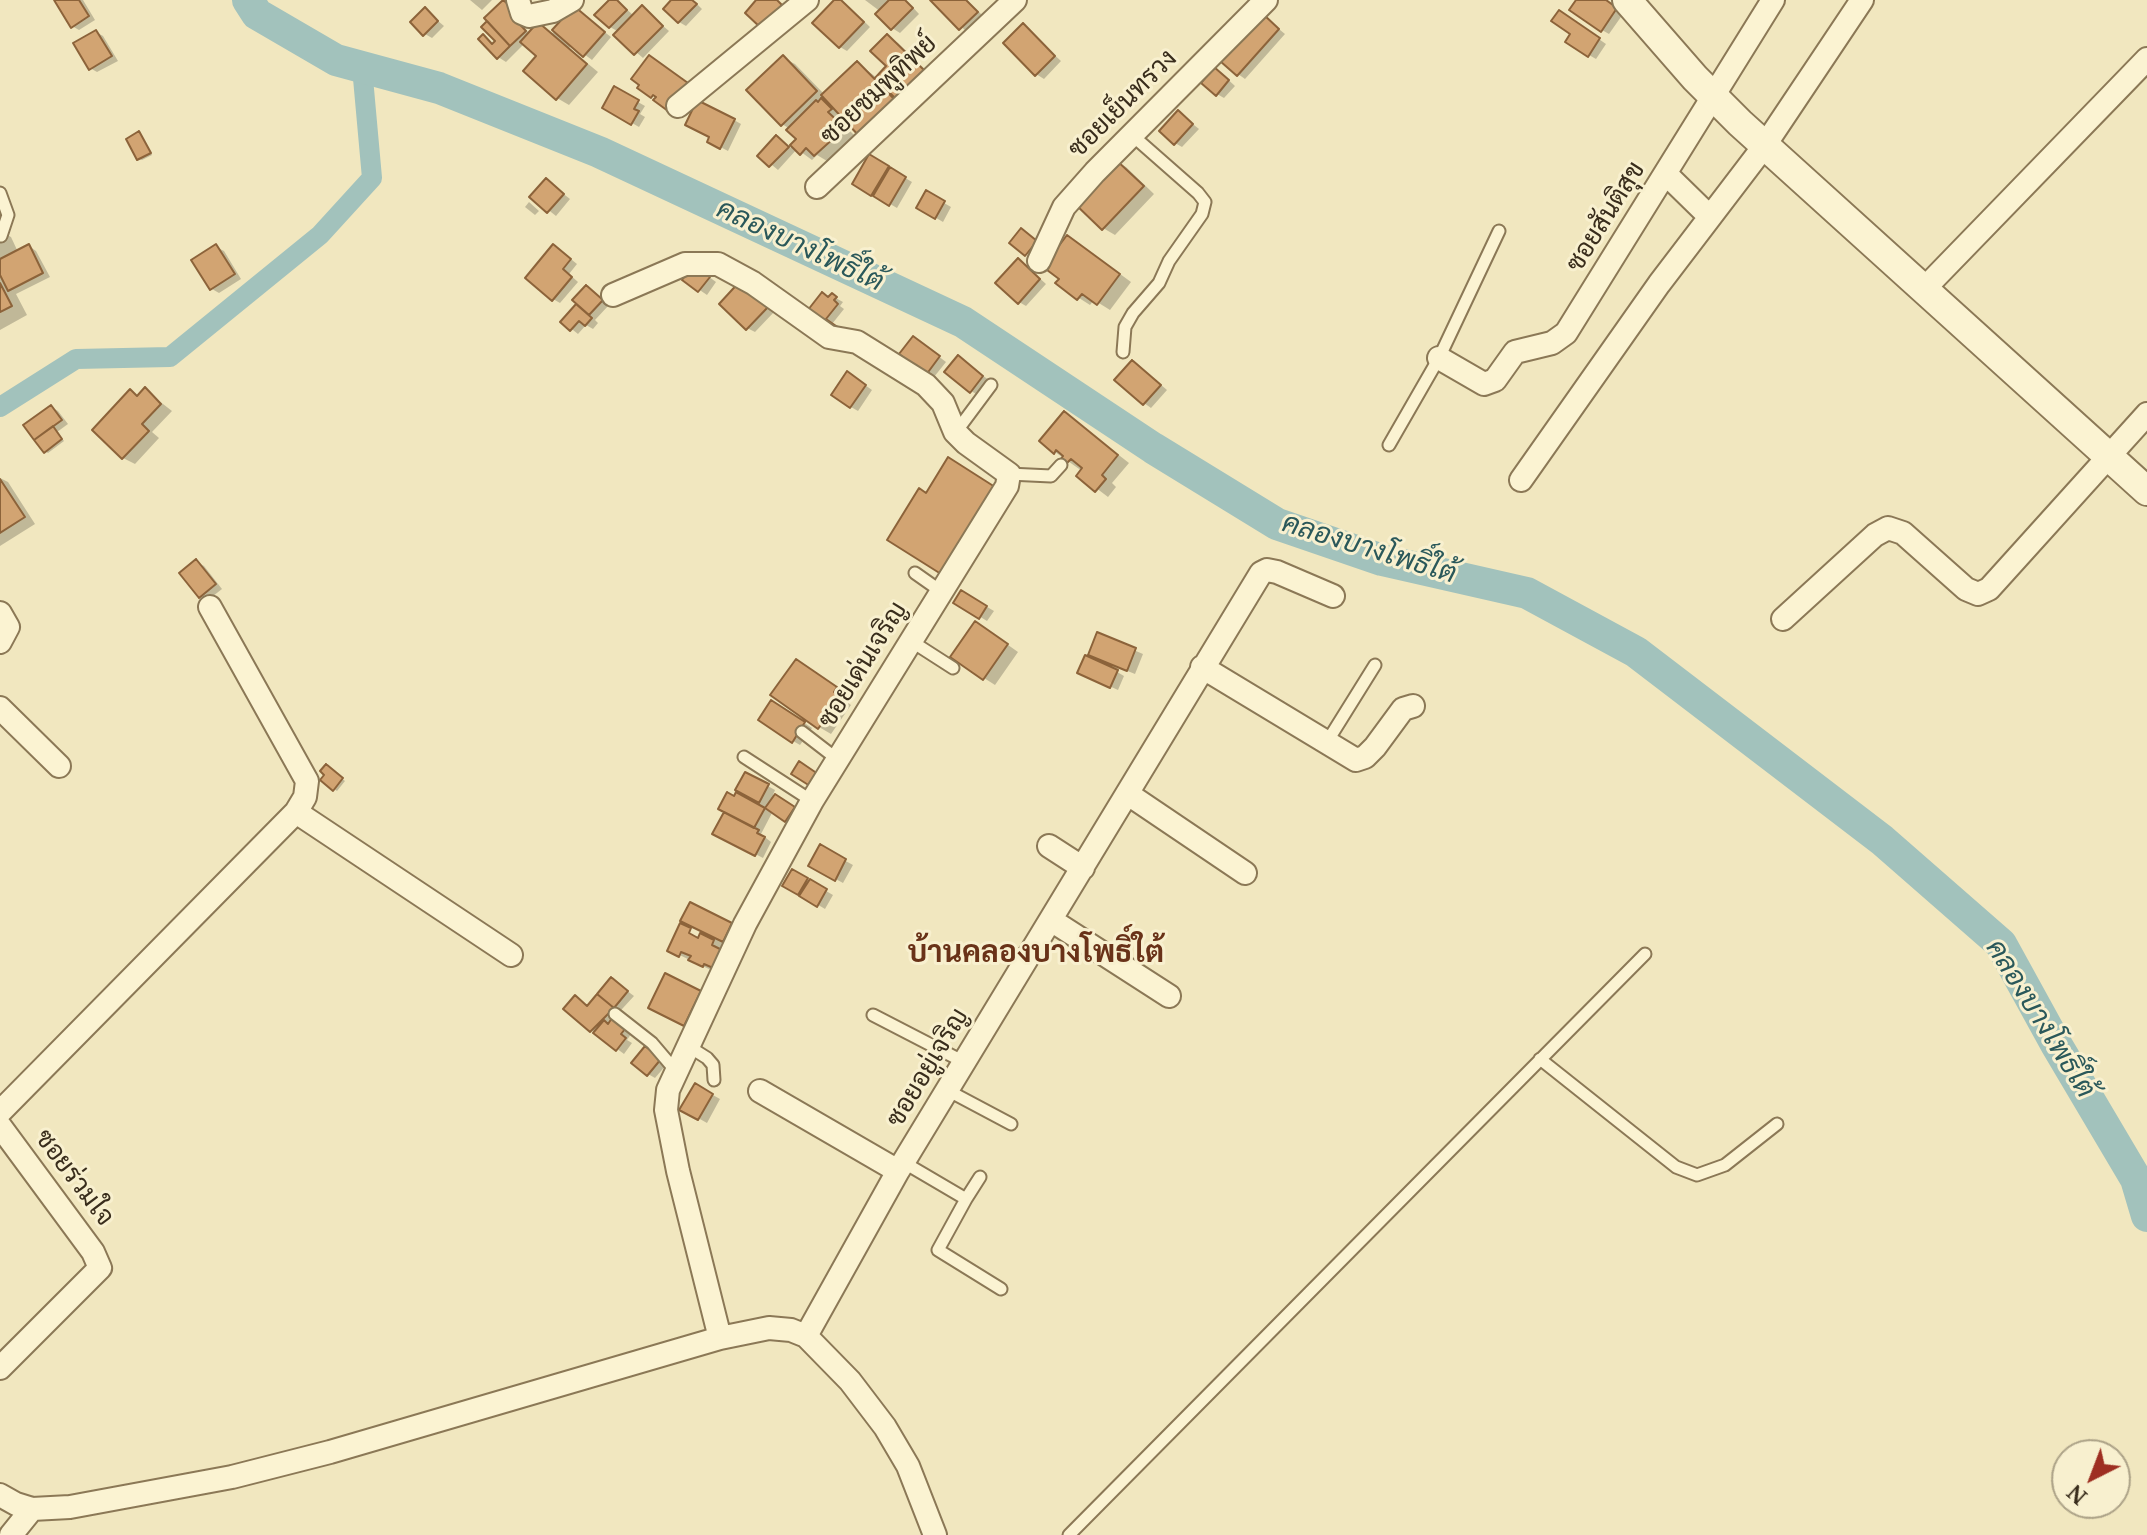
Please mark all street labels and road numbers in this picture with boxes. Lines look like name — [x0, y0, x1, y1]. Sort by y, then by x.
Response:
street label: ซอยชมพูทิพย์ — [815, 28, 943, 152]
street label: ซอยเย็นทรวง — [1062, 43, 1184, 165]
street label: ซอยสันติสุข — [1560, 156, 1652, 278]
street label: ซอยเด่นเจริญ — [812, 596, 914, 734]
street label: ซอยอยู่เจริญ — [880, 1003, 976, 1133]
street label: ซอยร่วมใจ — [28, 1124, 120, 1232]

